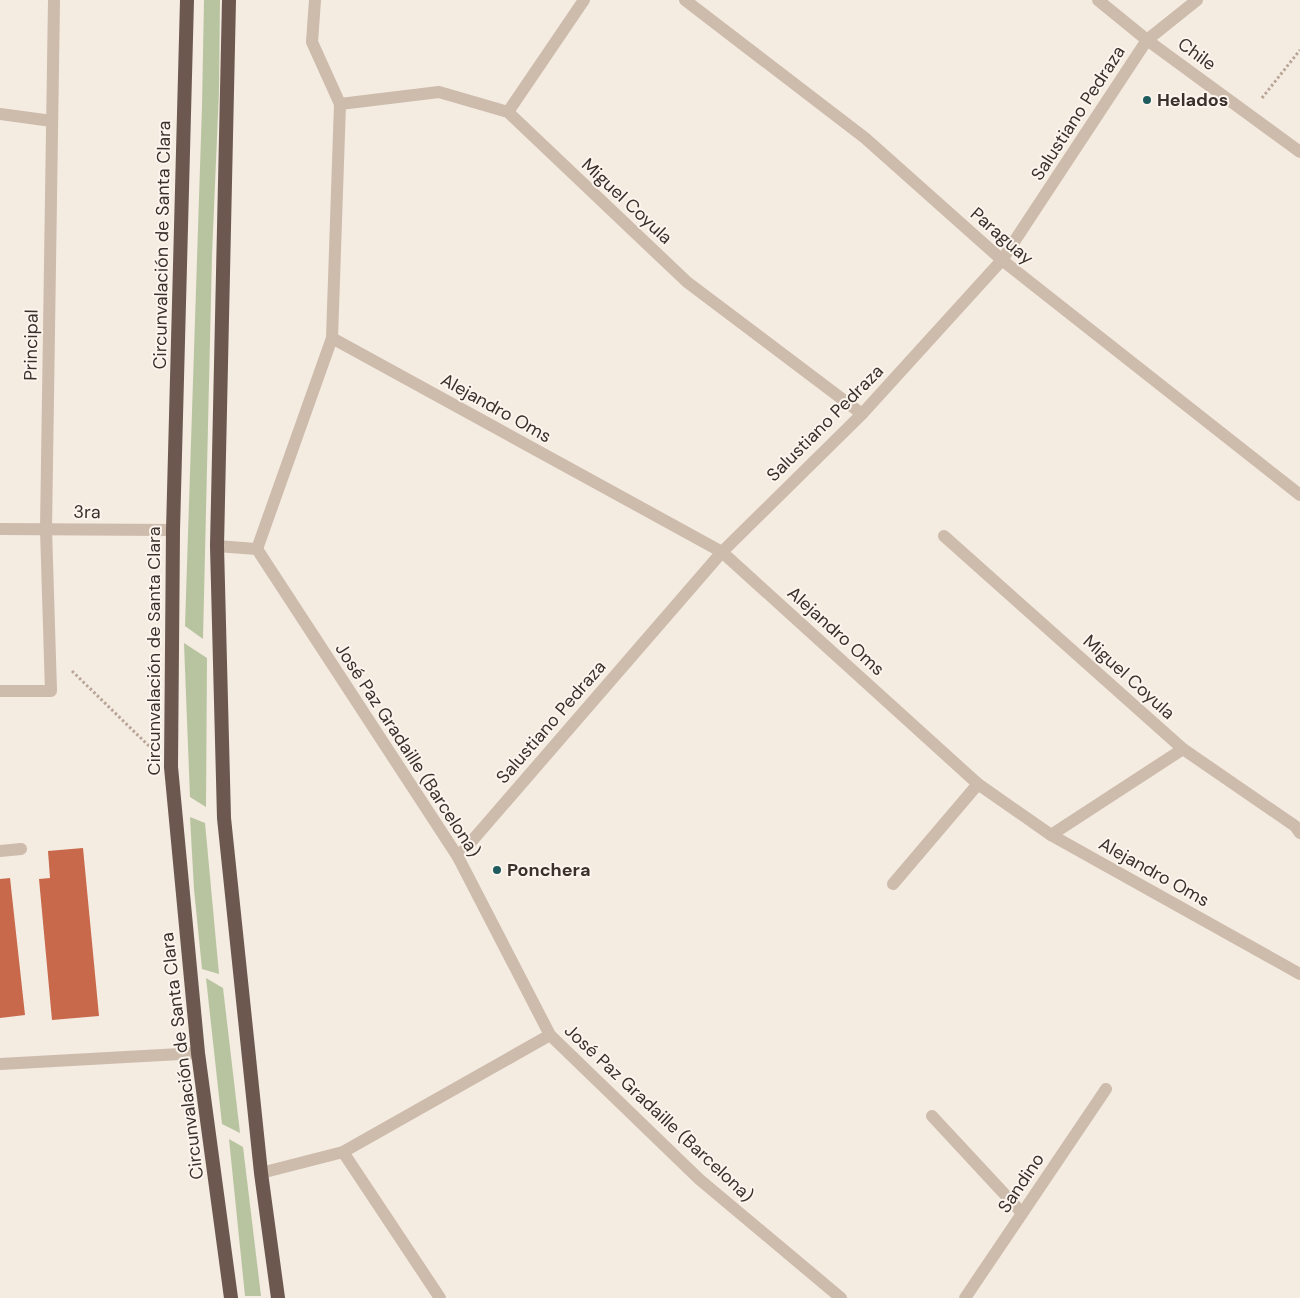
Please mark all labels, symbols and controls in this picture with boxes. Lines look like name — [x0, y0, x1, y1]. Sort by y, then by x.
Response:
street label: Chile — [1173, 32, 1221, 76]
street label: Salustiano Pedraza — [1025, 41, 1131, 185]
place label: Helados — [1157, 88, 1228, 112]
marker: Helados — [1141, 94, 1153, 106]
street label: Circunvalación de Santa Clara — [148, 120, 176, 370]
street label: Miguel Coyula — [576, 153, 678, 249]
street label: Paraguay — [965, 202, 1039, 270]
street label: Principal — [18, 309, 44, 381]
street label: Salustiano Pedraza — [761, 359, 889, 487]
street label: Alejandro Oms — [436, 368, 556, 448]
street label: 3ra — [73, 500, 101, 524]
street label: Circunvalación de Santa Clara — [142, 526, 166, 776]
street label: Alejandro Oms — [782, 581, 890, 681]
street label: Miguel Coyula — [1078, 629, 1180, 725]
street label: José Paz Gradaille (Barcelona) — [330, 638, 486, 862]
street label: Salustiano Pedraza — [491, 655, 611, 789]
street label: Alejandro Oms — [1094, 832, 1214, 912]
place label: Ponchera — [507, 858, 591, 882]
marker: Ponchera — [491, 864, 503, 876]
street label: Circunvalación de Santa Clara — [155, 931, 209, 1181]
street label: José Paz Gradaille (Barcelona) — [559, 1019, 759, 1207]
street label: Sandino — [992, 1148, 1050, 1218]

